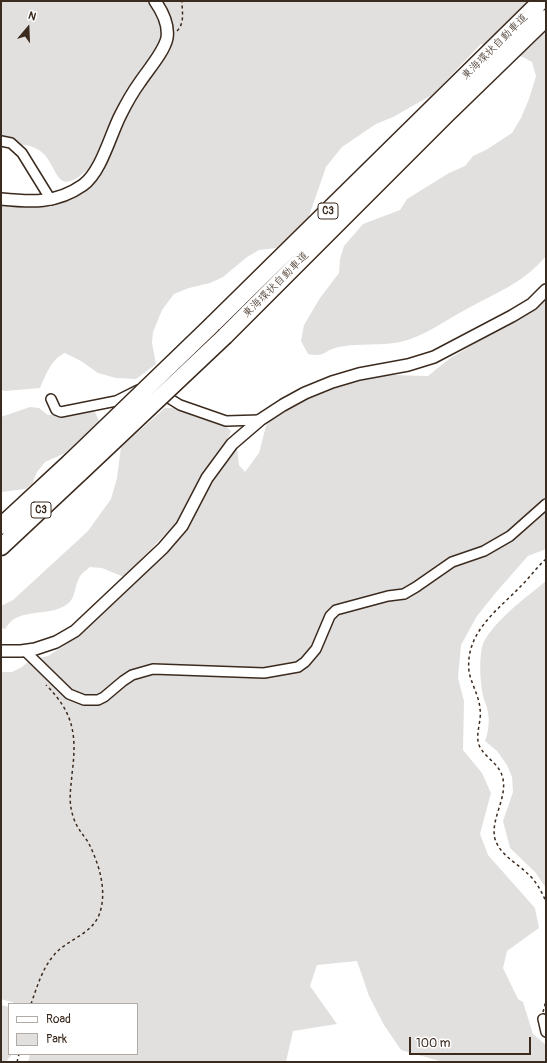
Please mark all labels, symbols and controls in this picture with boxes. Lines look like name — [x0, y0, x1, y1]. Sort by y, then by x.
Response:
north arrow — [8, 8, 48, 48]
text: N — [26, 9, 38, 24]
street label: 東海環状自動車道 — [459, 11, 531, 83]
road number: C3 — [318, 203, 338, 219]
street label: 東海環状自動車道 — [240, 249, 312, 321]
road number: C3 — [31, 502, 51, 518]
legend — [8, 1003, 138, 1055]
text: Road — [46, 1012, 71, 1027]
scale bar — [411, 1029, 533, 1055]
text: Park — [46, 1032, 67, 1047]
text: 100 m — [416, 1036, 450, 1051]

